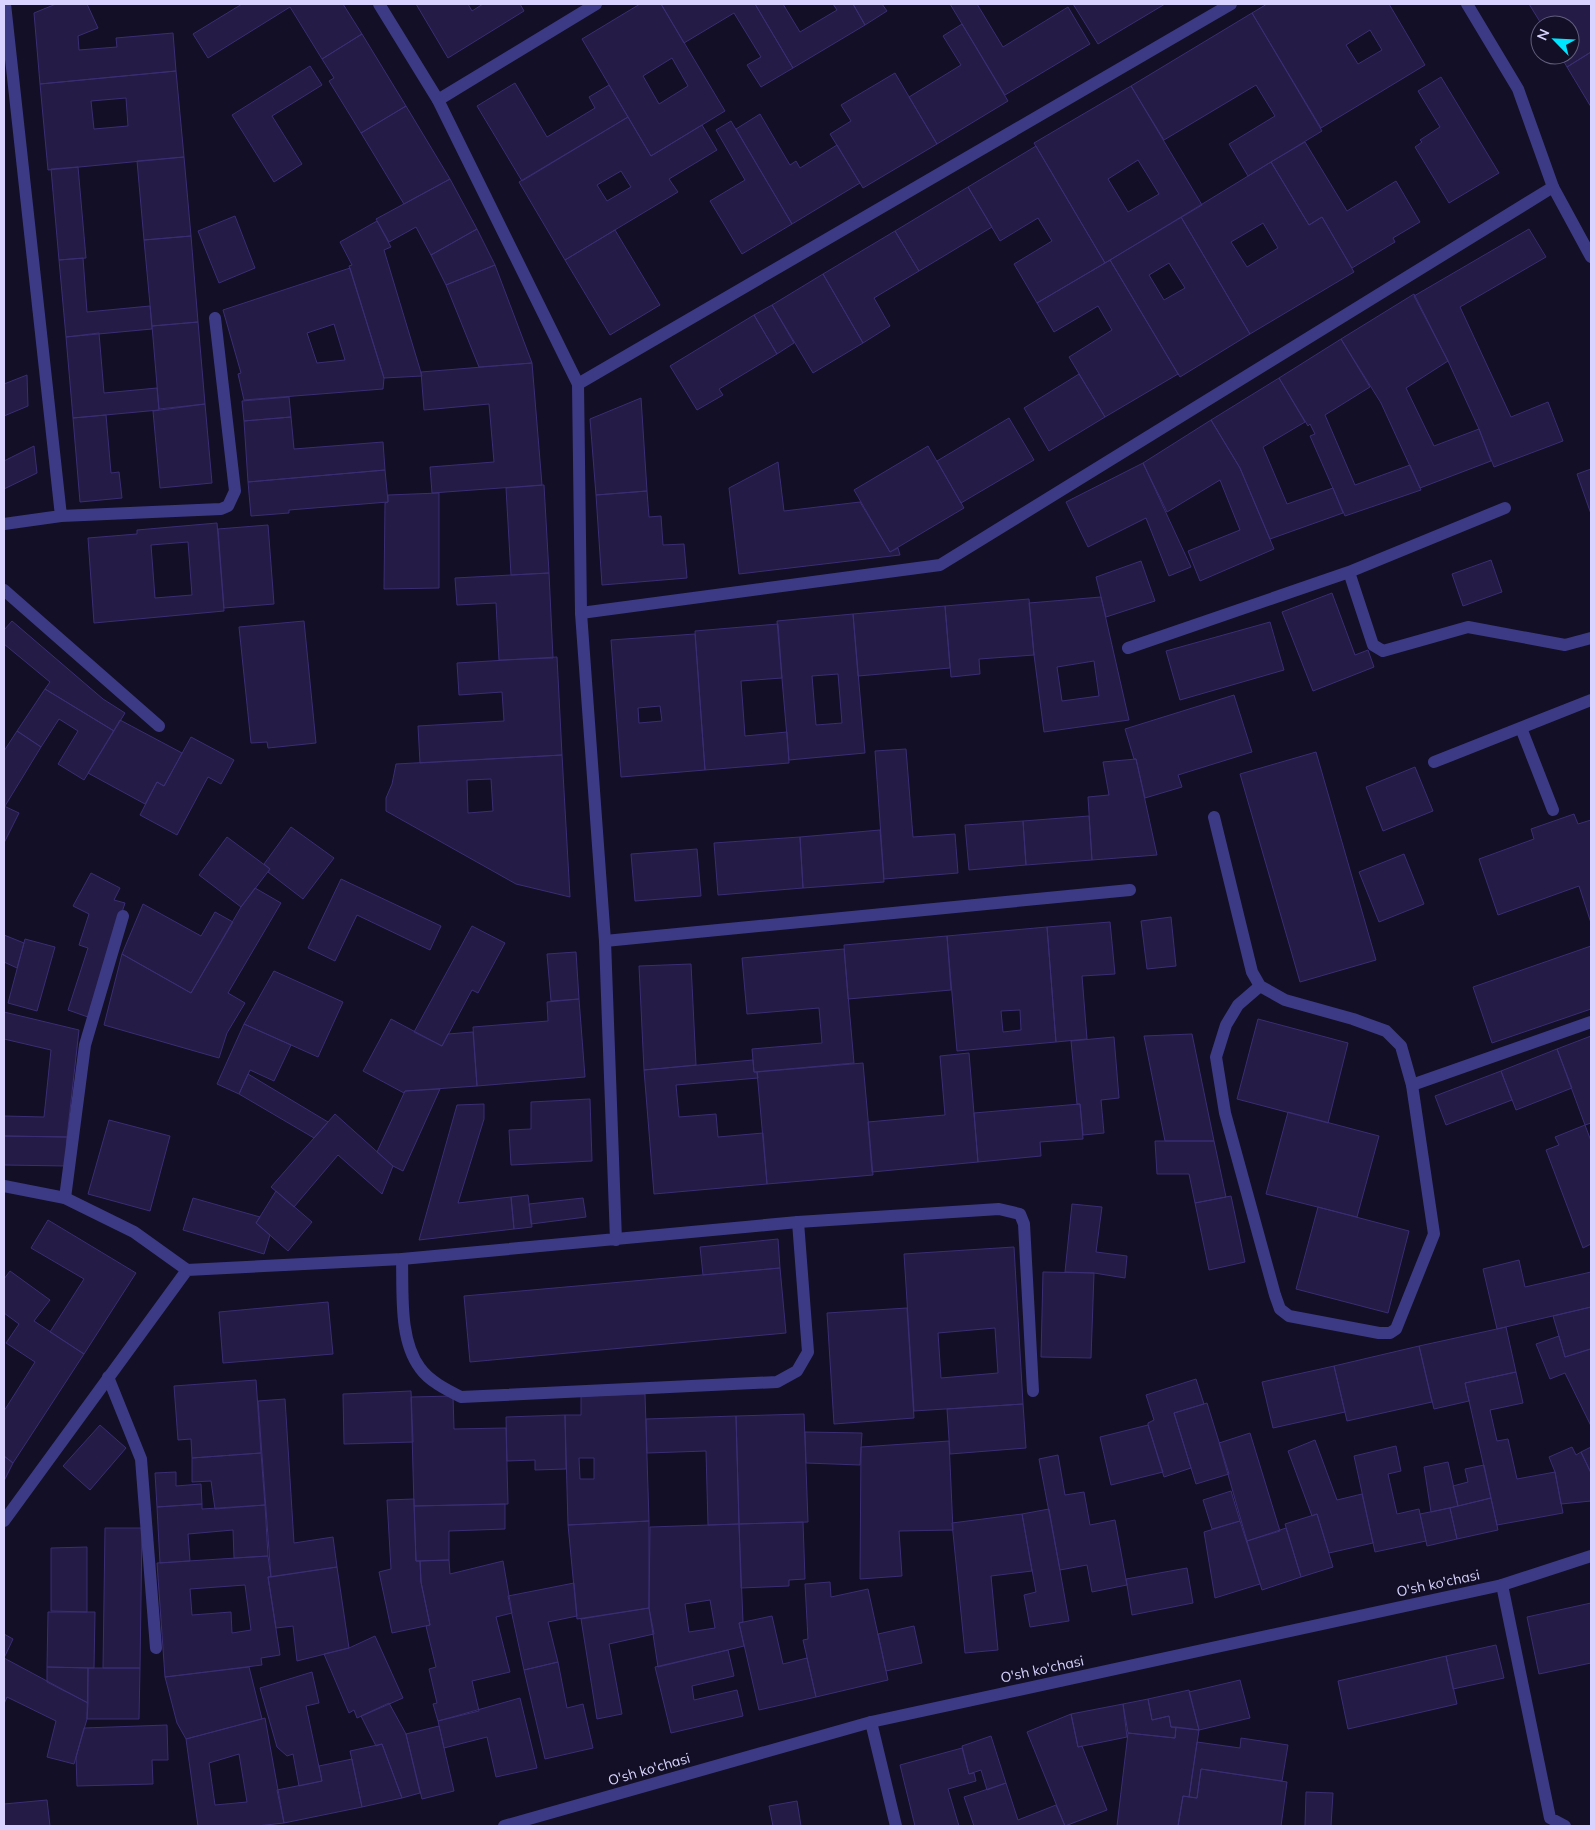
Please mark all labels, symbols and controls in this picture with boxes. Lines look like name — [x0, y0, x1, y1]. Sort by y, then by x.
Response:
north arrow — [1530, 15, 1580, 65]
text: N — [1533, 26, 1553, 43]
street label: O'sh ko'chasi — [1395, 1565, 1481, 1601]
street label: O'sh ko'chasi — [999, 1651, 1085, 1687]
street label: O'sh ko'chasi — [606, 1749, 692, 1789]

